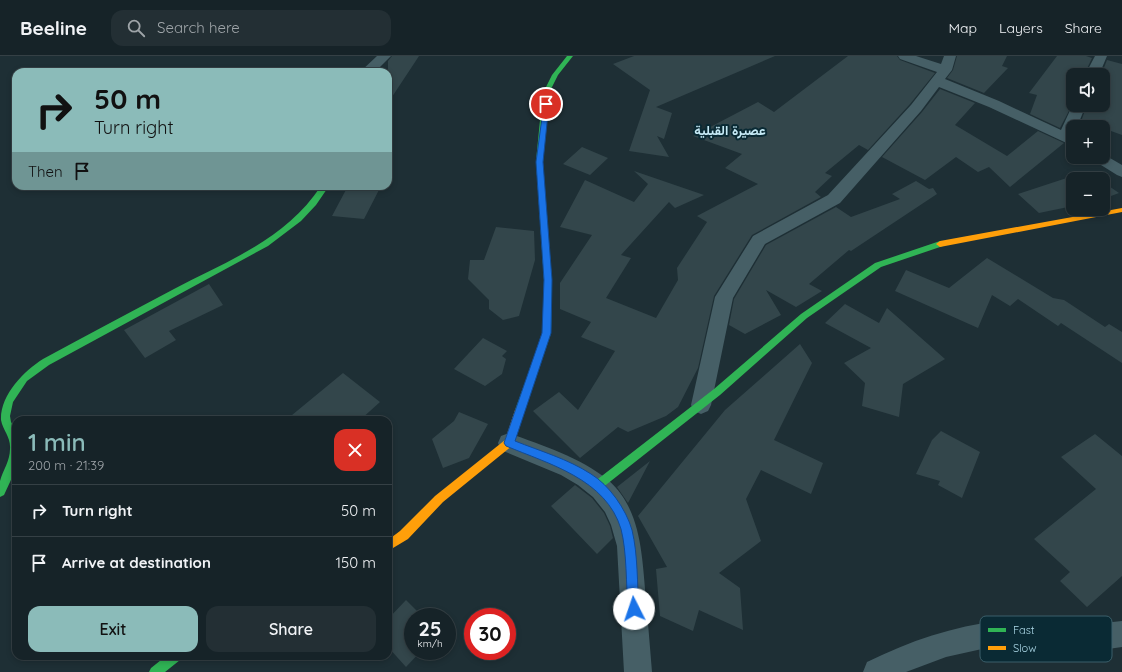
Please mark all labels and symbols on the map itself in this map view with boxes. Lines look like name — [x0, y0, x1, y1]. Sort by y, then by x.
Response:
pin — [529, 87, 563, 121]
district label: عصيرة القبلية — [694, 122, 766, 139]
position arrow — [613, 588, 655, 630]
speed limit sign: 30 — [464, 608, 516, 660]
legend — [980, 616, 1112, 662]
text: Fast — [1013, 623, 1035, 637]
text: Slow — [1013, 641, 1037, 655]

